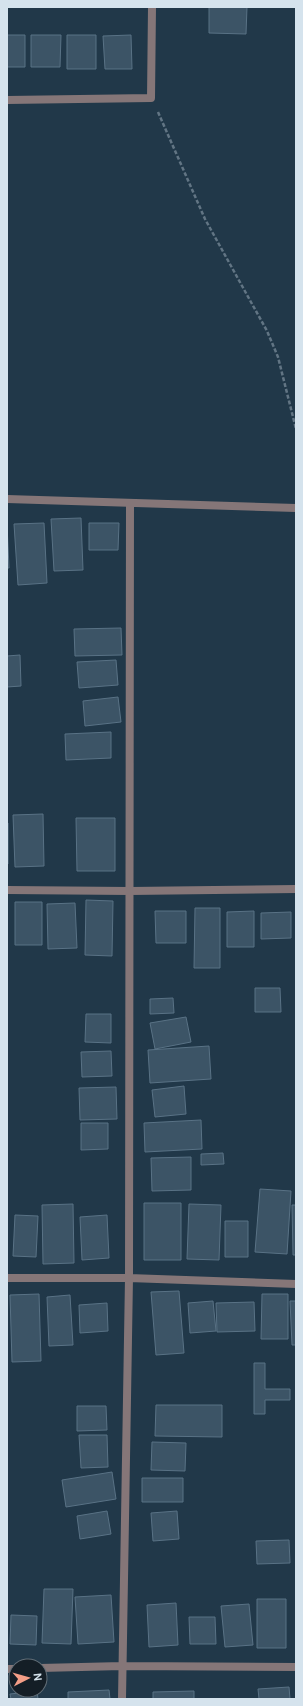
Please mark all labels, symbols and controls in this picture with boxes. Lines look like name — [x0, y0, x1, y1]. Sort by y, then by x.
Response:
north arrow — [8, 1658, 48, 1698]
text: N — [31, 1672, 45, 1682]

